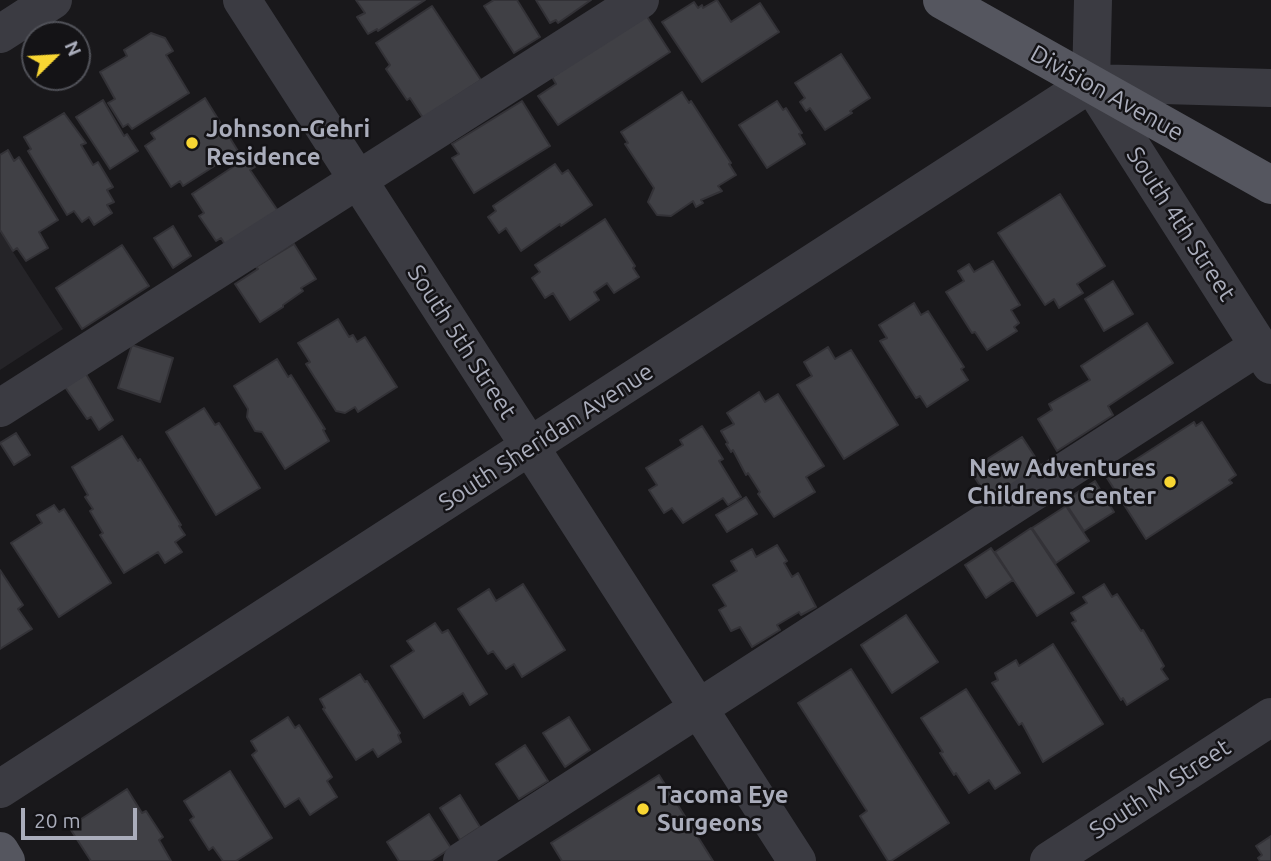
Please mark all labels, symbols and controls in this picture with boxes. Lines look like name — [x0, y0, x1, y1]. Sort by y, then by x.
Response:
north arrow — [21, 21, 91, 91]
text: N — [60, 37, 86, 59]
street label: Division Avenue — [1025, 39, 1189, 147]
place label: Johnson-Gehri Residence — [206, 115, 370, 171]
marker: Johnson-Gehri Residence — [184, 135, 200, 151]
street label: South 4th Street — [1120, 141, 1242, 307]
street label: South 5th Street — [401, 259, 523, 425]
street label: South Sheridan Avenue — [433, 357, 659, 517]
place label: New Adventures Childrens Center — [967, 454, 1156, 510]
marker: New Adventures Childrens Center — [1162, 474, 1178, 490]
street label: South M Street — [1084, 733, 1236, 845]
place label: Tacoma Eye Surgeons — [657, 781, 789, 837]
scale bar — [24, 794, 140, 838]
marker: Tacoma Eye Surgeons — [635, 801, 651, 817]
text: 20 m — [34, 808, 81, 832]

